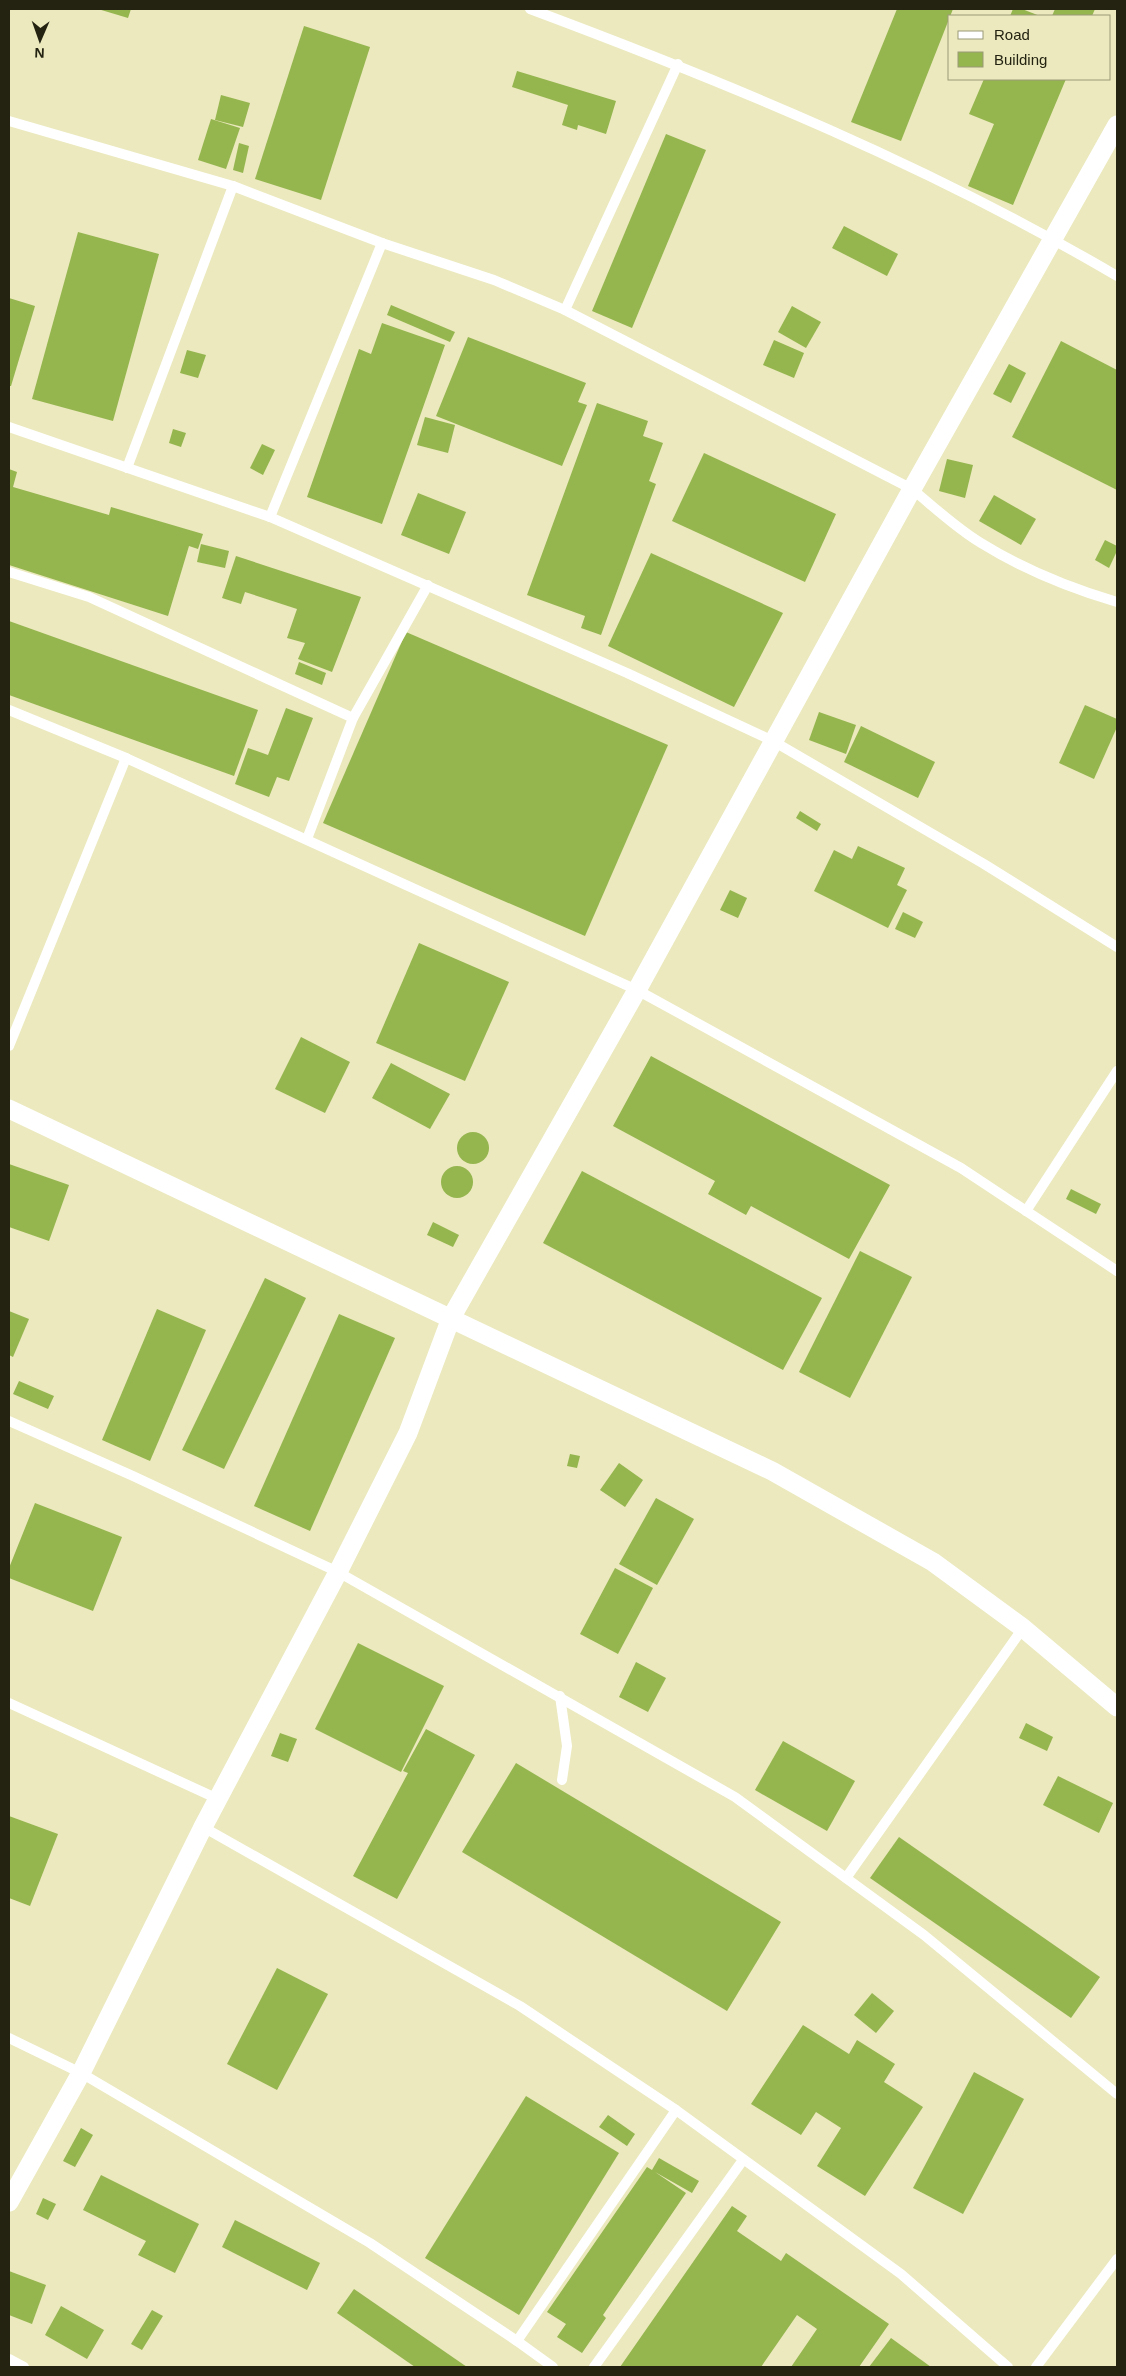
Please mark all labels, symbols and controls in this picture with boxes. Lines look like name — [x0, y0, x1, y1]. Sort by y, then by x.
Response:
north arrow — [15, 15, 65, 65]
legend — [948, 15, 1111, 80]
text: Road — [994, 26, 1030, 43]
text: N — [34, 45, 45, 61]
text: Building — [994, 51, 1047, 68]

